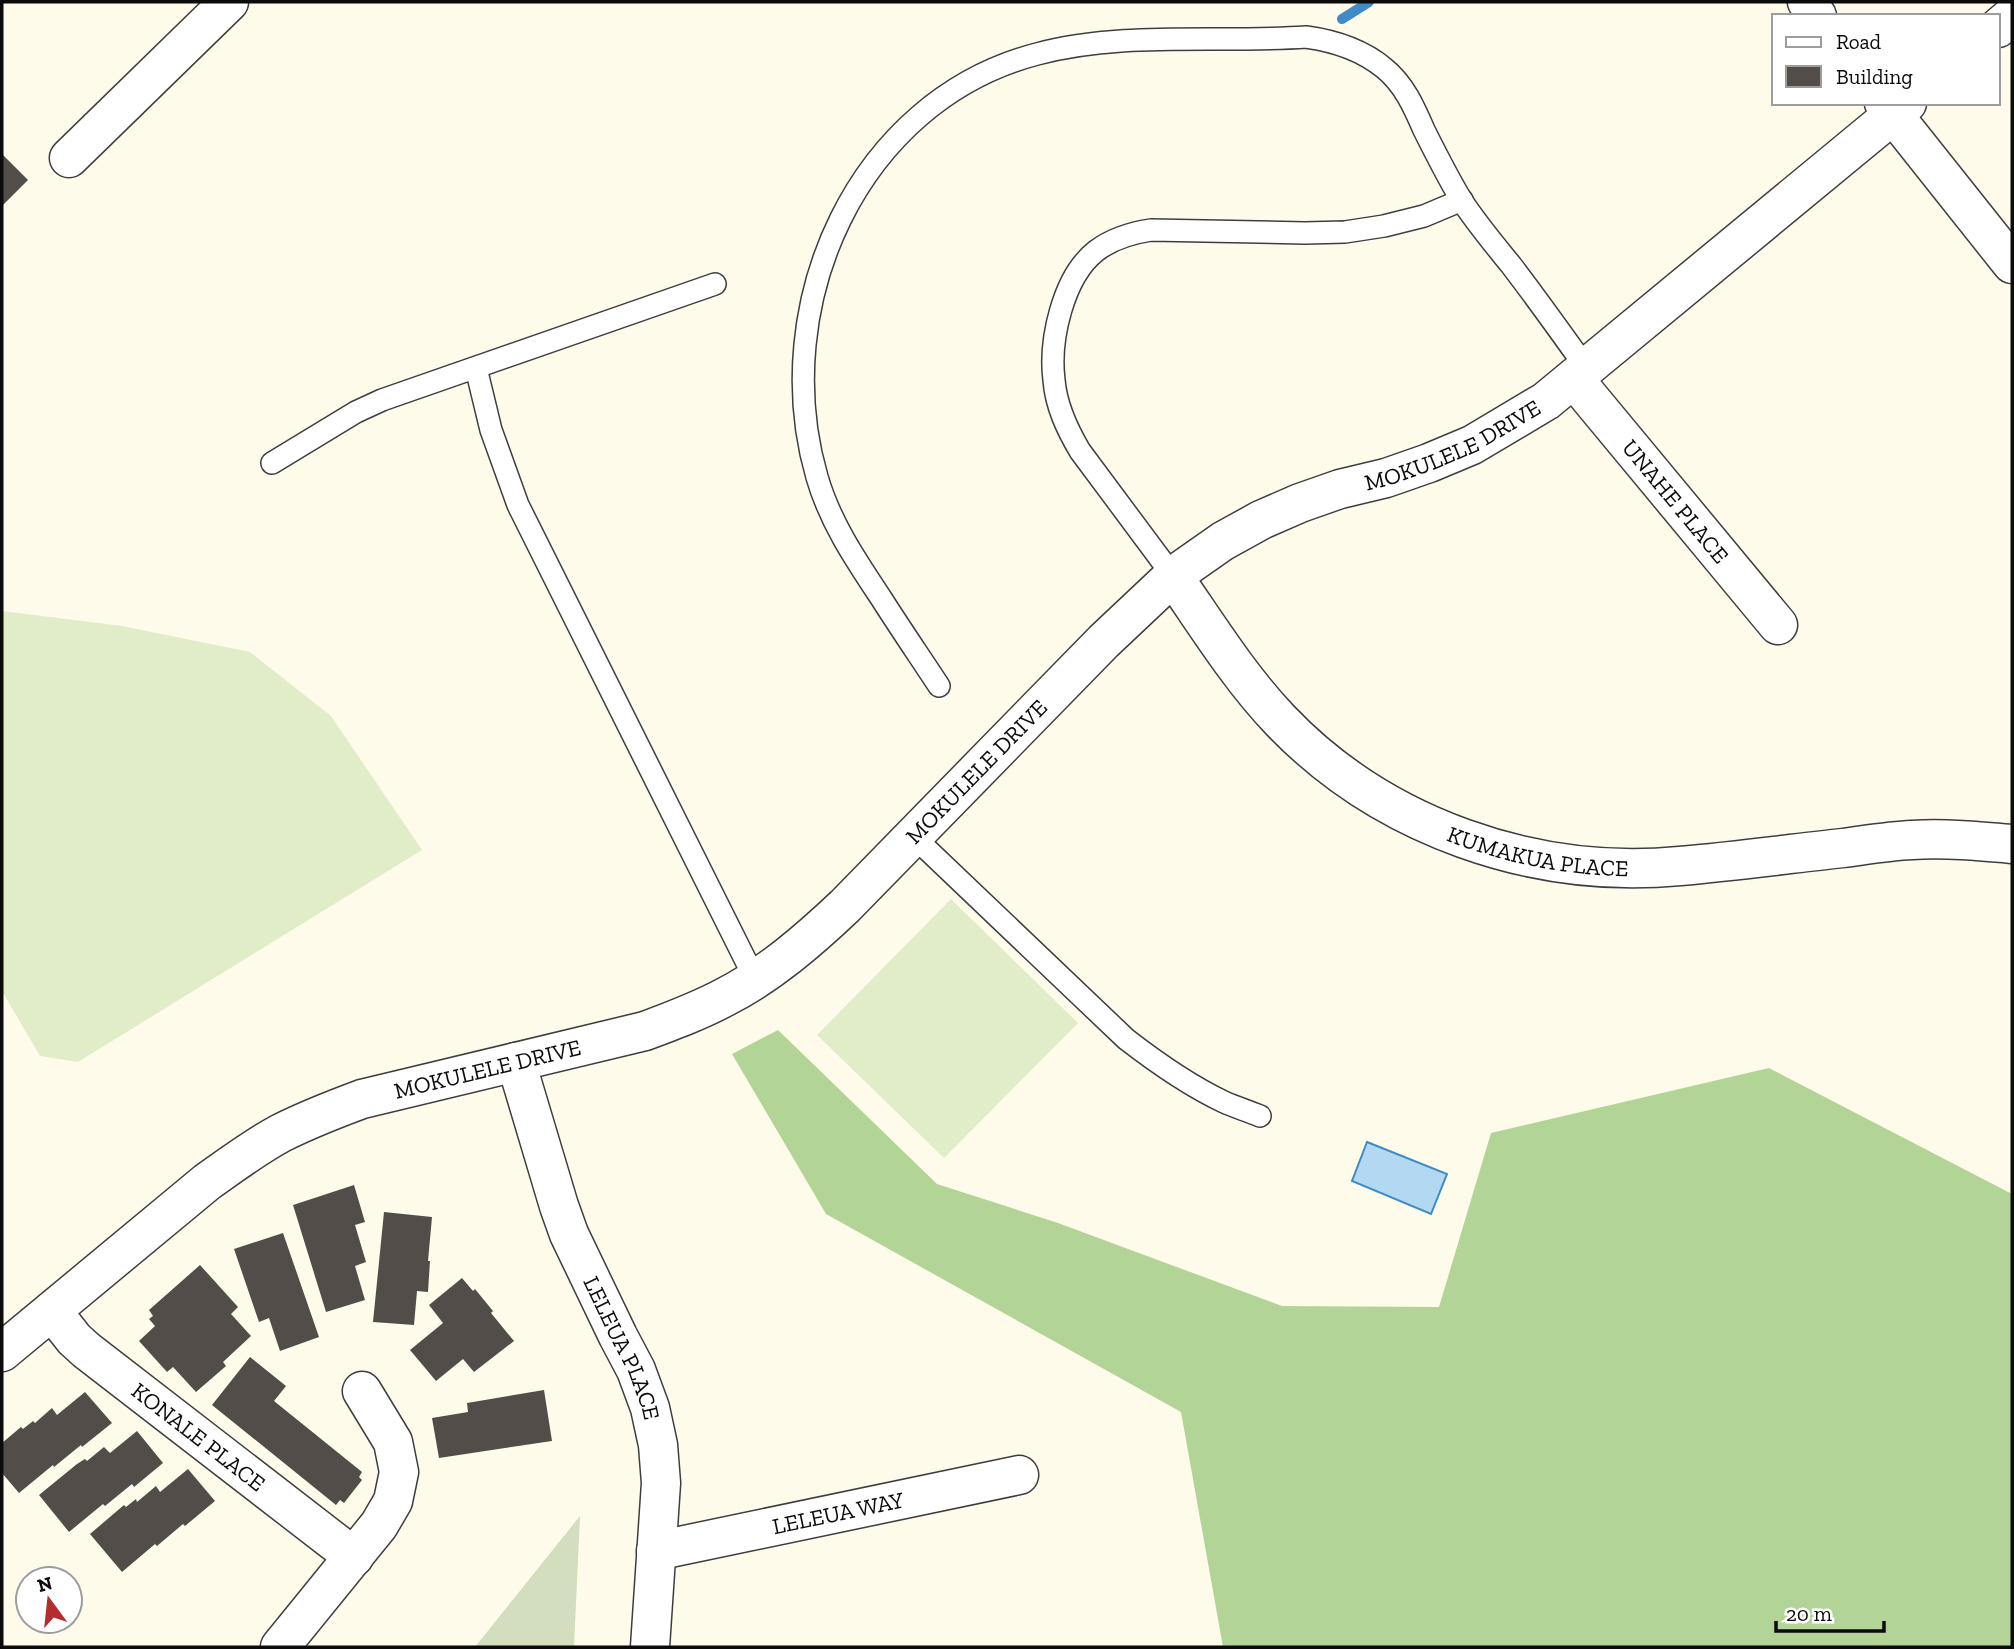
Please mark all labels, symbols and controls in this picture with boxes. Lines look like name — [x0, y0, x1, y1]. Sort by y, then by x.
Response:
legend — [1772, 14, 2000, 105]
text: Road — [1836, 29, 1882, 54]
text: Building — [1836, 64, 1913, 89]
street label: MOKULELE DRIVE — [1362, 393, 1546, 497]
street label: UNAHE PLACE — [1616, 434, 1735, 569]
street label: MOKULELE DRIVE — [899, 694, 1053, 850]
street label: KUMAKUA PLACE — [1443, 820, 1629, 882]
street label: MOKULELE DRIVE — [391, 1033, 584, 1105]
street label: LELEUA PLACE — [577, 1271, 666, 1422]
street label: KONALE PLACE — [126, 1376, 271, 1497]
street label: LELEUA WAY — [770, 1485, 907, 1540]
north arrow — [14, 1565, 84, 1635]
text: N — [35, 1571, 55, 1597]
scale bar — [1776, 1590, 1884, 1634]
text: 20 m — [1786, 1601, 1832, 1626]

